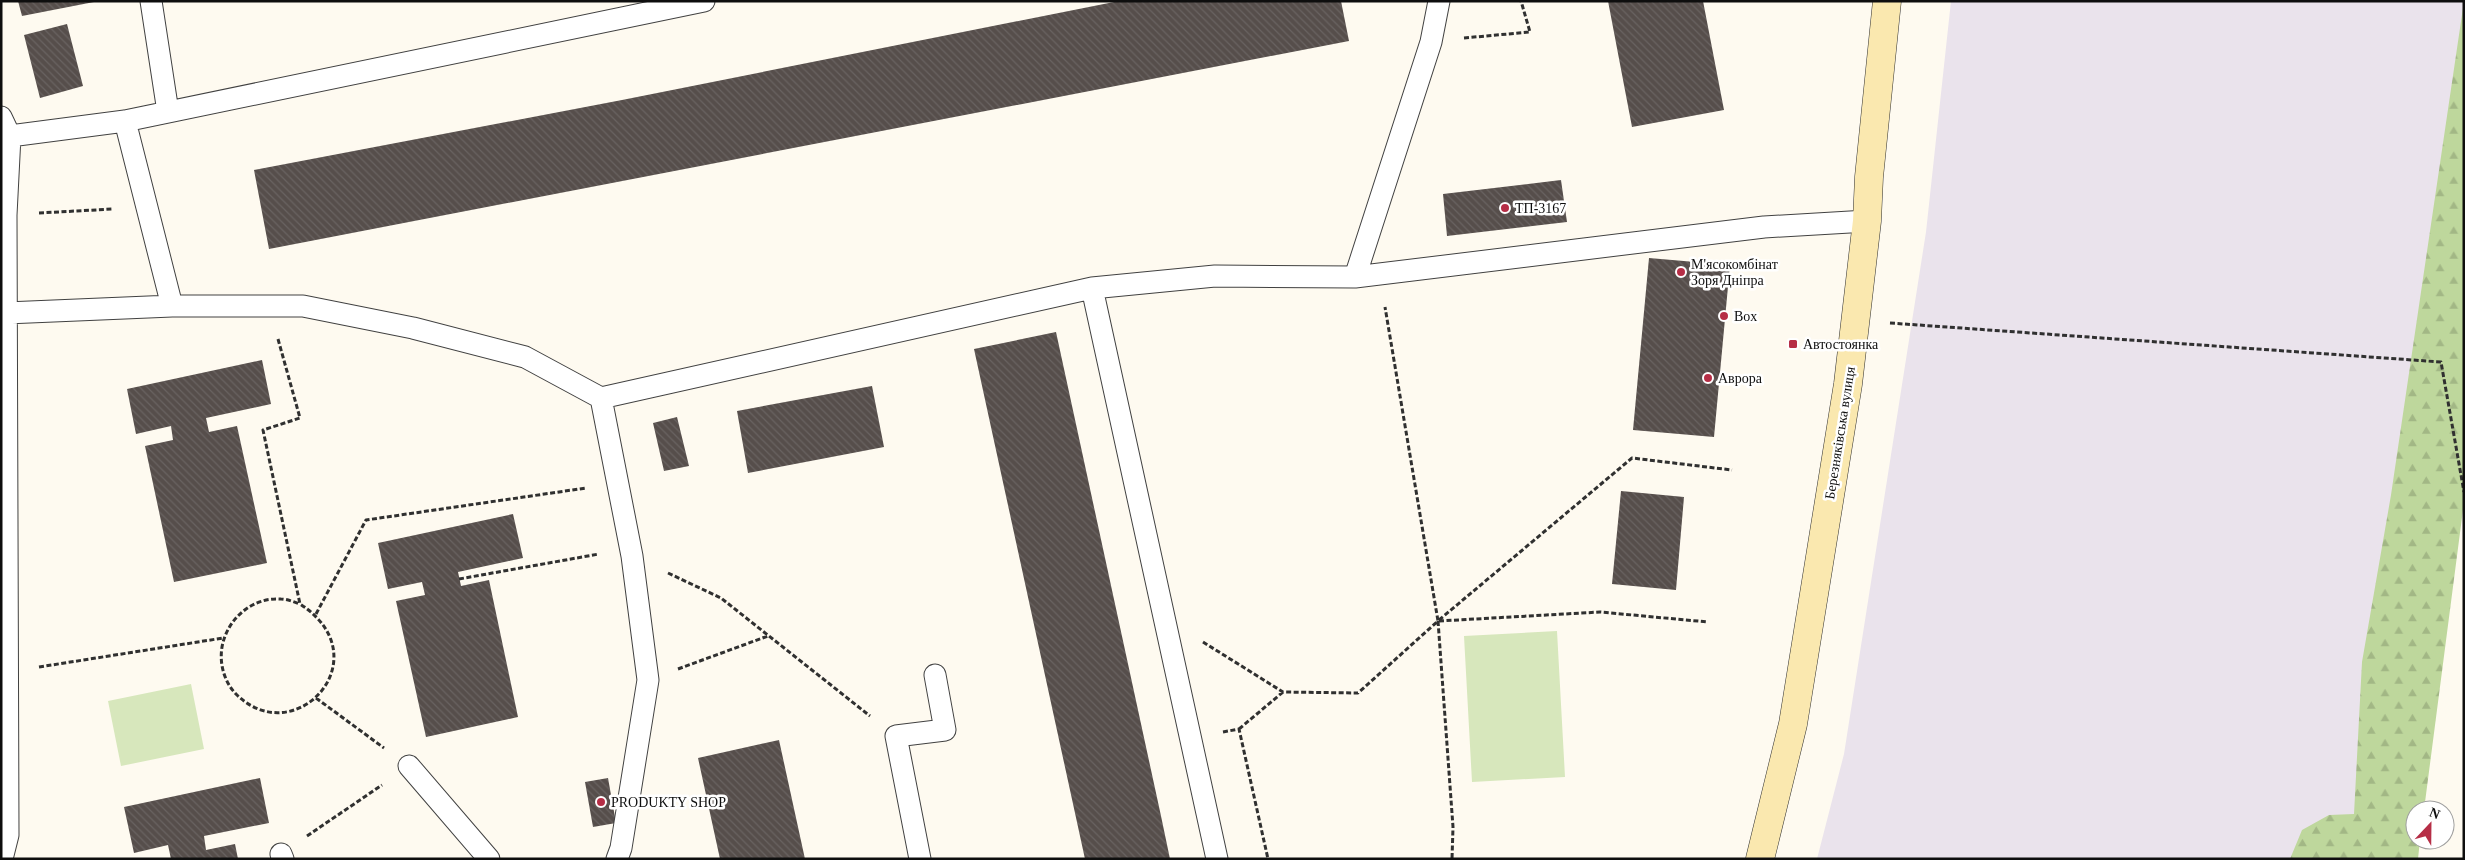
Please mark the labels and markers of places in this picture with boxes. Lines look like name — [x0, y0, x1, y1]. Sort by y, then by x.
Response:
place label: ТП-3167 — [1515, 201, 1566, 216]
marker: ТП-3167 — [1499, 202, 1511, 214]
place label: М'ясокомбінат Зоря Дніпра — [1691, 257, 1778, 288]
marker: М'ясокомбінат Зоря Дніпра — [1675, 266, 1687, 278]
place label: Box — [1734, 309, 1757, 324]
marker: Box — [1718, 310, 1730, 322]
place label: Автостоянка — [1803, 337, 1879, 352]
marker: Автостоянка — [1787, 338, 1799, 350]
place label: Аврора — [1718, 371, 1763, 386]
marker: Аврора — [1702, 372, 1714, 384]
place label: PRODUKTY SHOP — [611, 795, 726, 810]
marker: PRODUKTY SHOP — [595, 796, 607, 808]

